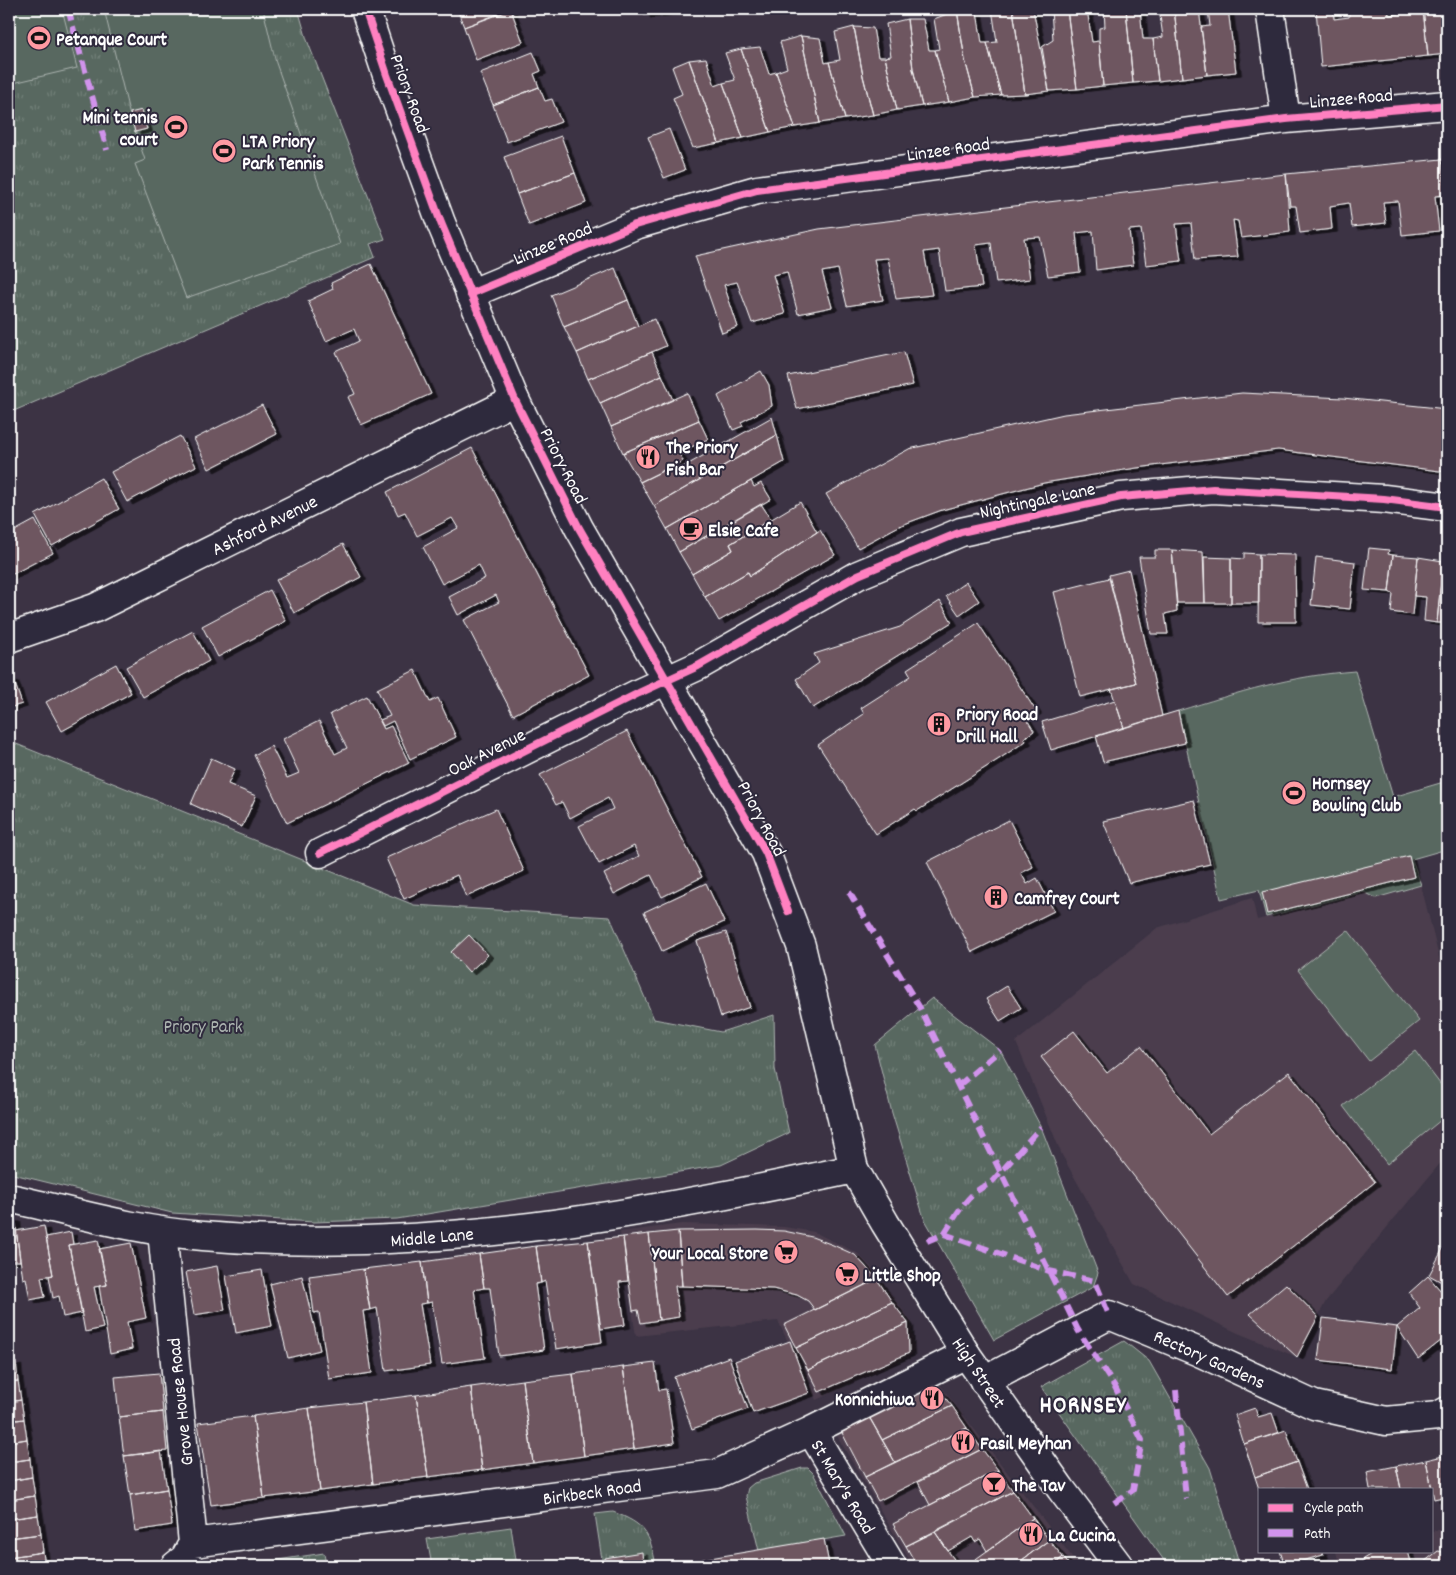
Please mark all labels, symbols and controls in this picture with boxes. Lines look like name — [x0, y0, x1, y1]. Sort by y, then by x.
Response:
sports icon: Petanque Court — [26, 25, 52, 51]
place label: Petanque Court — [56, 28, 167, 55]
street label: Priory Road — [381, 51, 434, 137]
street label: Linzee Road — [1308, 83, 1394, 118]
place label: Mini tennis court — [82, 106, 158, 155]
sports icon: Mini tennis court — [163, 114, 189, 140]
place label: LTA Priory Park Tennis — [242, 130, 324, 179]
street label: Linzee Road — [905, 132, 992, 171]
sports icon: LTA Priory Park Tennis — [211, 138, 237, 164]
street label: Linzee Road — [509, 216, 597, 274]
street label: Priory Road — [531, 424, 593, 509]
place label: The Priory Fish Bar — [666, 436, 739, 485]
restaurant icon: The Priory Fish Bar — [635, 444, 661, 470]
street label: Nightingale Lane — [977, 477, 1098, 528]
street label: Ashford Avenue — [208, 490, 323, 564]
cafe icon: Elsie Cafe — [678, 516, 704, 542]
place label: Elsie Cafe — [708, 519, 779, 546]
place label: Priory Road Drill Hall — [956, 703, 1038, 752]
building icon: Priory Road Drill Hall — [926, 711, 952, 737]
street label: Oak Avenue — [444, 723, 531, 785]
place label: Hornsey Bowling Club — [1312, 772, 1401, 821]
street label: Priory Road — [729, 777, 791, 862]
sports icon: Hornsey Bowling Club — [1281, 780, 1307, 806]
building icon: Camfrey Court — [983, 884, 1009, 910]
place label: Camfrey Court — [1014, 887, 1120, 914]
park label: Priory Park — [163, 1015, 243, 1042]
street label: Middle Lane — [390, 1222, 475, 1257]
supermarket icon: Your Local Store — [773, 1239, 799, 1265]
place label: Your Local Store — [651, 1242, 768, 1269]
supermarket icon: Little Shop — [834, 1261, 860, 1287]
place label: Little Shop — [864, 1264, 941, 1291]
street label: Rectory Gardens — [1149, 1325, 1269, 1398]
street label: High Street — [943, 1333, 1011, 1415]
street label: Grove House Road — [162, 1336, 203, 1467]
restaurant icon: Konnichiwa — [919, 1385, 945, 1411]
place label: Konnichiwa — [835, 1388, 915, 1415]
district label: HORNSEY — [1040, 1390, 1127, 1424]
restaurant icon: Fasil Meyhan — [950, 1429, 976, 1455]
place label: Fasil Meyhan — [980, 1432, 1072, 1459]
street label: St Mary's Road — [802, 1435, 880, 1540]
bar icon: The Tav — [981, 1471, 1007, 1497]
street label: Birkbeck Road — [541, 1474, 643, 1515]
place label: The Tav — [1012, 1474, 1066, 1501]
legend — [1258, 1488, 1434, 1552]
text: Cycle path — [1304, 1498, 1364, 1520]
restaurant icon: La Cucina — [1018, 1521, 1044, 1547]
place label: La Cucina — [1048, 1524, 1117, 1551]
text: Path — [1304, 1524, 1330, 1546]

